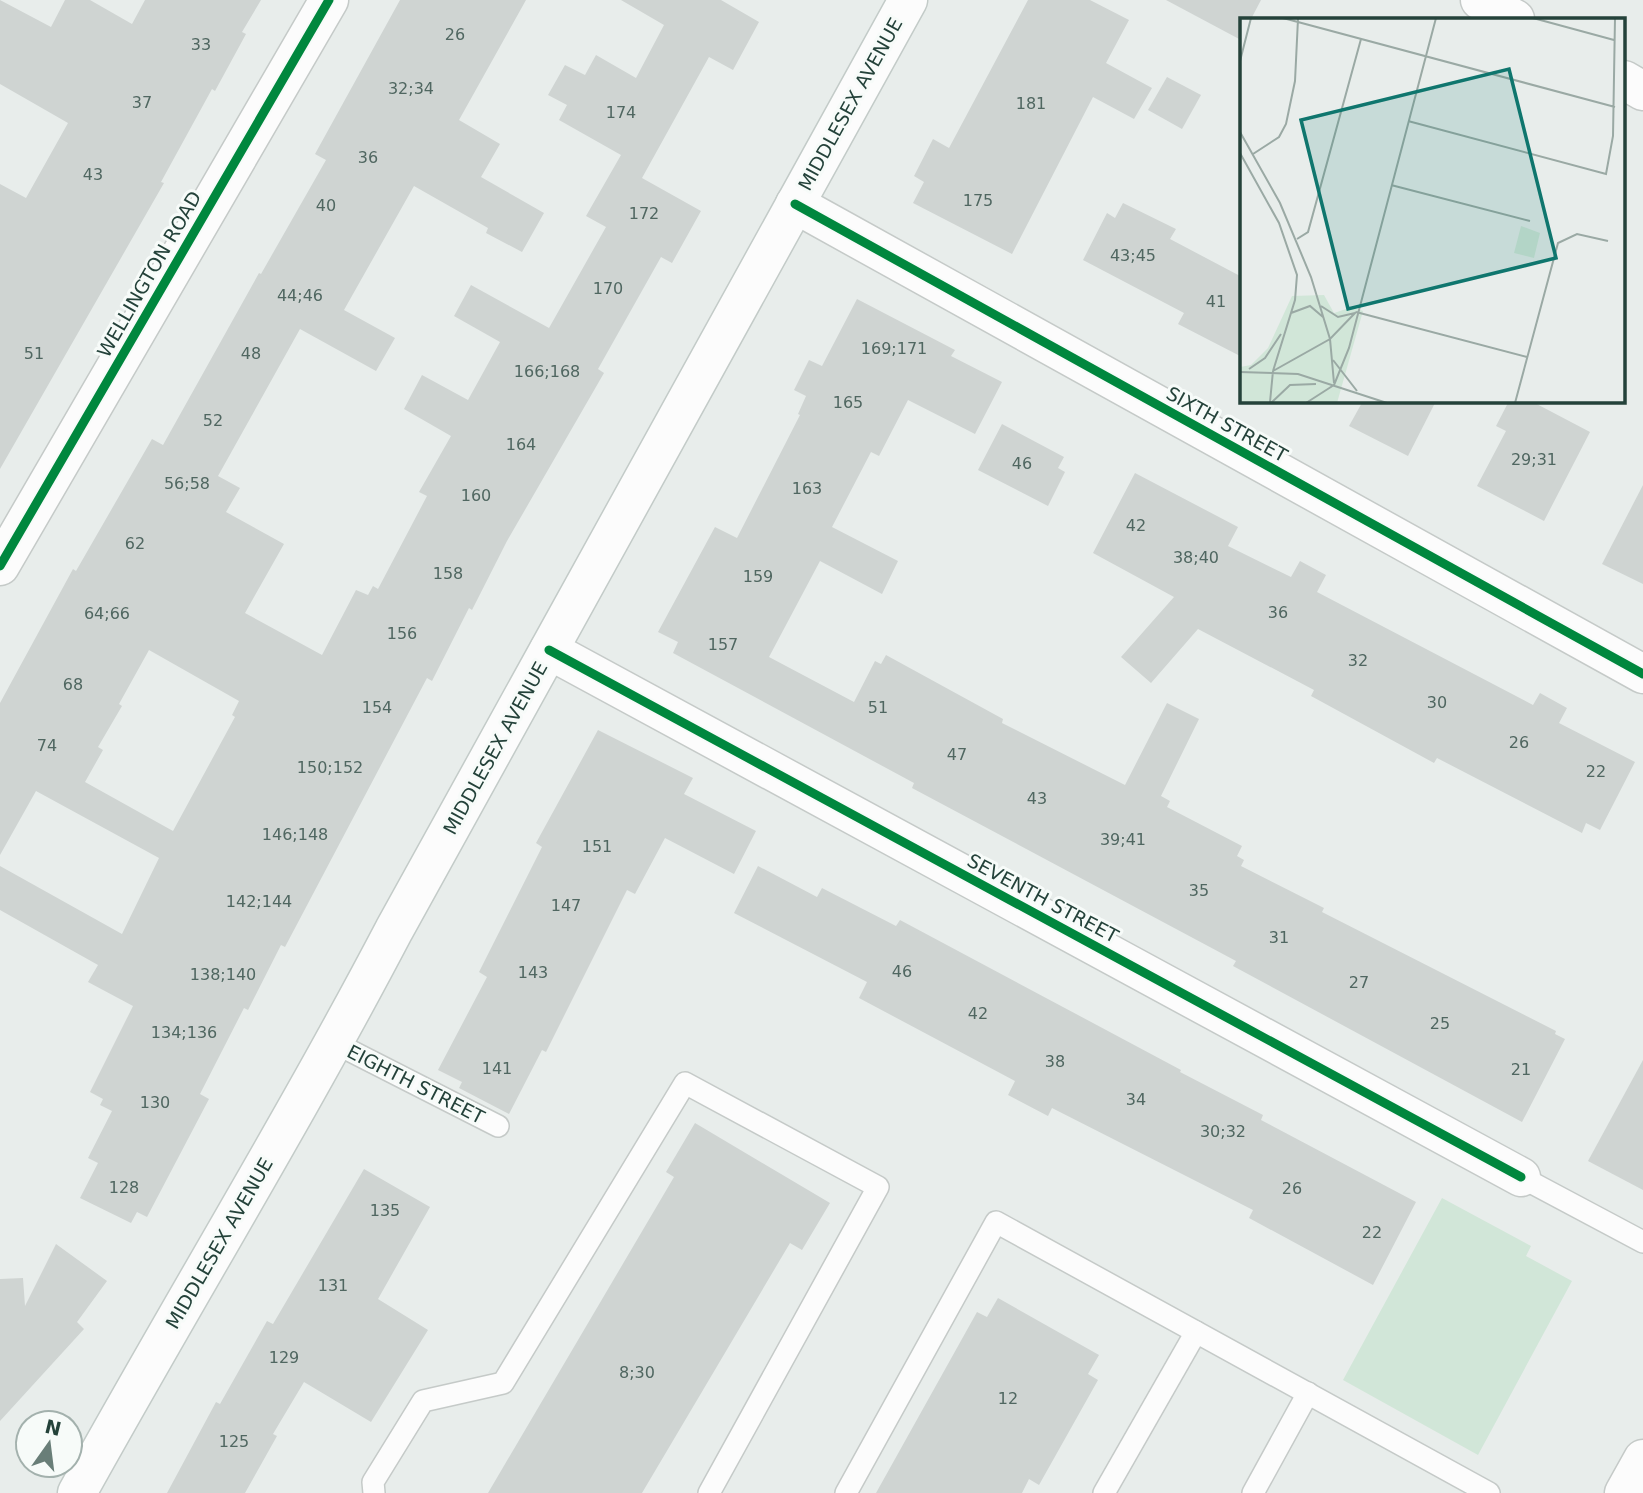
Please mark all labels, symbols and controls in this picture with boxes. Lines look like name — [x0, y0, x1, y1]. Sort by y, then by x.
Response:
street label: MIDDLESEX AVENUE — [793, 14, 907, 194]
inset map — [1240, 18, 1626, 402]
house number: 26 — [445, 25, 465, 44]
house number: 33 — [191, 35, 211, 54]
house number: 32;34 — [388, 79, 434, 98]
house number: 37 — [132, 93, 152, 112]
house number: 181 — [1016, 94, 1046, 113]
house number: 174 — [606, 103, 636, 122]
house number: 36 — [358, 148, 378, 167]
house number: 43 — [83, 165, 103, 184]
street label: WELLINGTON ROAD — [92, 187, 206, 361]
house number: 175 — [963, 191, 993, 210]
house number: 40 — [316, 196, 336, 215]
house number: 172 — [629, 204, 659, 223]
house number: 43;45 — [1110, 246, 1156, 265]
house number: 170 — [593, 279, 623, 298]
house number: 44;46 — [277, 286, 323, 305]
house number: 41 — [1206, 292, 1226, 311]
house number: 169;171 — [861, 339, 927, 358]
house number: 51 — [24, 344, 44, 363]
house number: 48 — [241, 344, 261, 363]
house number: 166;168 — [514, 362, 580, 381]
street label: SIXTH STREET — [1163, 382, 1292, 466]
house number: 165 — [833, 393, 863, 412]
house number: 52 — [203, 411, 223, 430]
house number: 164 — [506, 435, 536, 454]
house number: 29;31 — [1511, 450, 1557, 469]
house number: 46 — [1012, 454, 1032, 473]
house number: 56;58 — [164, 474, 210, 493]
house number: 163 — [792, 479, 822, 498]
house number: 160 — [461, 486, 491, 505]
house number: 42 — [1126, 516, 1146, 535]
house number: 62 — [125, 534, 145, 553]
house number: 38;40 — [1173, 548, 1219, 567]
house number: 158 — [433, 564, 463, 583]
house number: 159 — [743, 567, 773, 586]
house number: 36 — [1268, 603, 1288, 622]
house number: 64;66 — [84, 604, 130, 623]
house number: 156 — [387, 624, 417, 643]
house number: 157 — [708, 635, 738, 654]
house number: 32 — [1348, 651, 1368, 670]
street label: MIDDLESEX AVENUE — [438, 658, 552, 838]
house number: 68 — [63, 675, 83, 694]
house number: 30 — [1427, 693, 1447, 712]
house number: 154 — [362, 698, 392, 717]
house number: 51 — [868, 698, 888, 717]
house number: 26 — [1509, 733, 1529, 752]
house number: 74 — [37, 736, 57, 755]
house number: 47 — [947, 745, 967, 764]
house number: 150;152 — [297, 758, 363, 777]
house number: 22 — [1586, 762, 1606, 781]
house number: 43 — [1027, 789, 1047, 808]
house number: 146;148 — [262, 825, 328, 844]
house number: 39;41 — [1100, 830, 1146, 849]
house number: 151 — [582, 837, 612, 856]
street label: SEVENTH STREET — [964, 849, 1123, 947]
house number: 35 — [1189, 881, 1209, 900]
house number: 142;144 — [226, 892, 292, 911]
house number: 147 — [551, 896, 581, 915]
house number: 31 — [1269, 928, 1289, 947]
house number: 46 — [892, 962, 912, 981]
house number: 143 — [518, 963, 548, 982]
house number: 138;140 — [190, 965, 256, 984]
house number: 27 — [1349, 973, 1369, 992]
house number: 42 — [968, 1004, 988, 1023]
house number: 25 — [1430, 1014, 1450, 1033]
house number: 134;136 — [151, 1023, 217, 1042]
street label: EIGHTH STREET — [344, 1040, 489, 1128]
house number: 38 — [1045, 1052, 1065, 1071]
house number: 141 — [482, 1059, 512, 1078]
house number: 21 — [1511, 1060, 1531, 1079]
house number: 34 — [1126, 1090, 1146, 1109]
house number: 130 — [140, 1093, 170, 1112]
house number: 30;32 — [1200, 1122, 1246, 1141]
street label: MIDDLESEX AVENUE — [161, 1154, 277, 1332]
house number: 128 — [109, 1178, 139, 1197]
house number: 26 — [1282, 1179, 1302, 1198]
house number: 135 — [370, 1201, 400, 1220]
house number: 22 — [1362, 1223, 1382, 1242]
house number: 131 — [318, 1276, 348, 1295]
house number: 129 — [269, 1348, 299, 1367]
house number: 8;30 — [619, 1363, 655, 1382]
house number: 12 — [998, 1389, 1018, 1408]
north arrow — [14, 1409, 84, 1479]
text: N — [43, 1415, 63, 1440]
house number: 125 — [219, 1432, 249, 1451]

